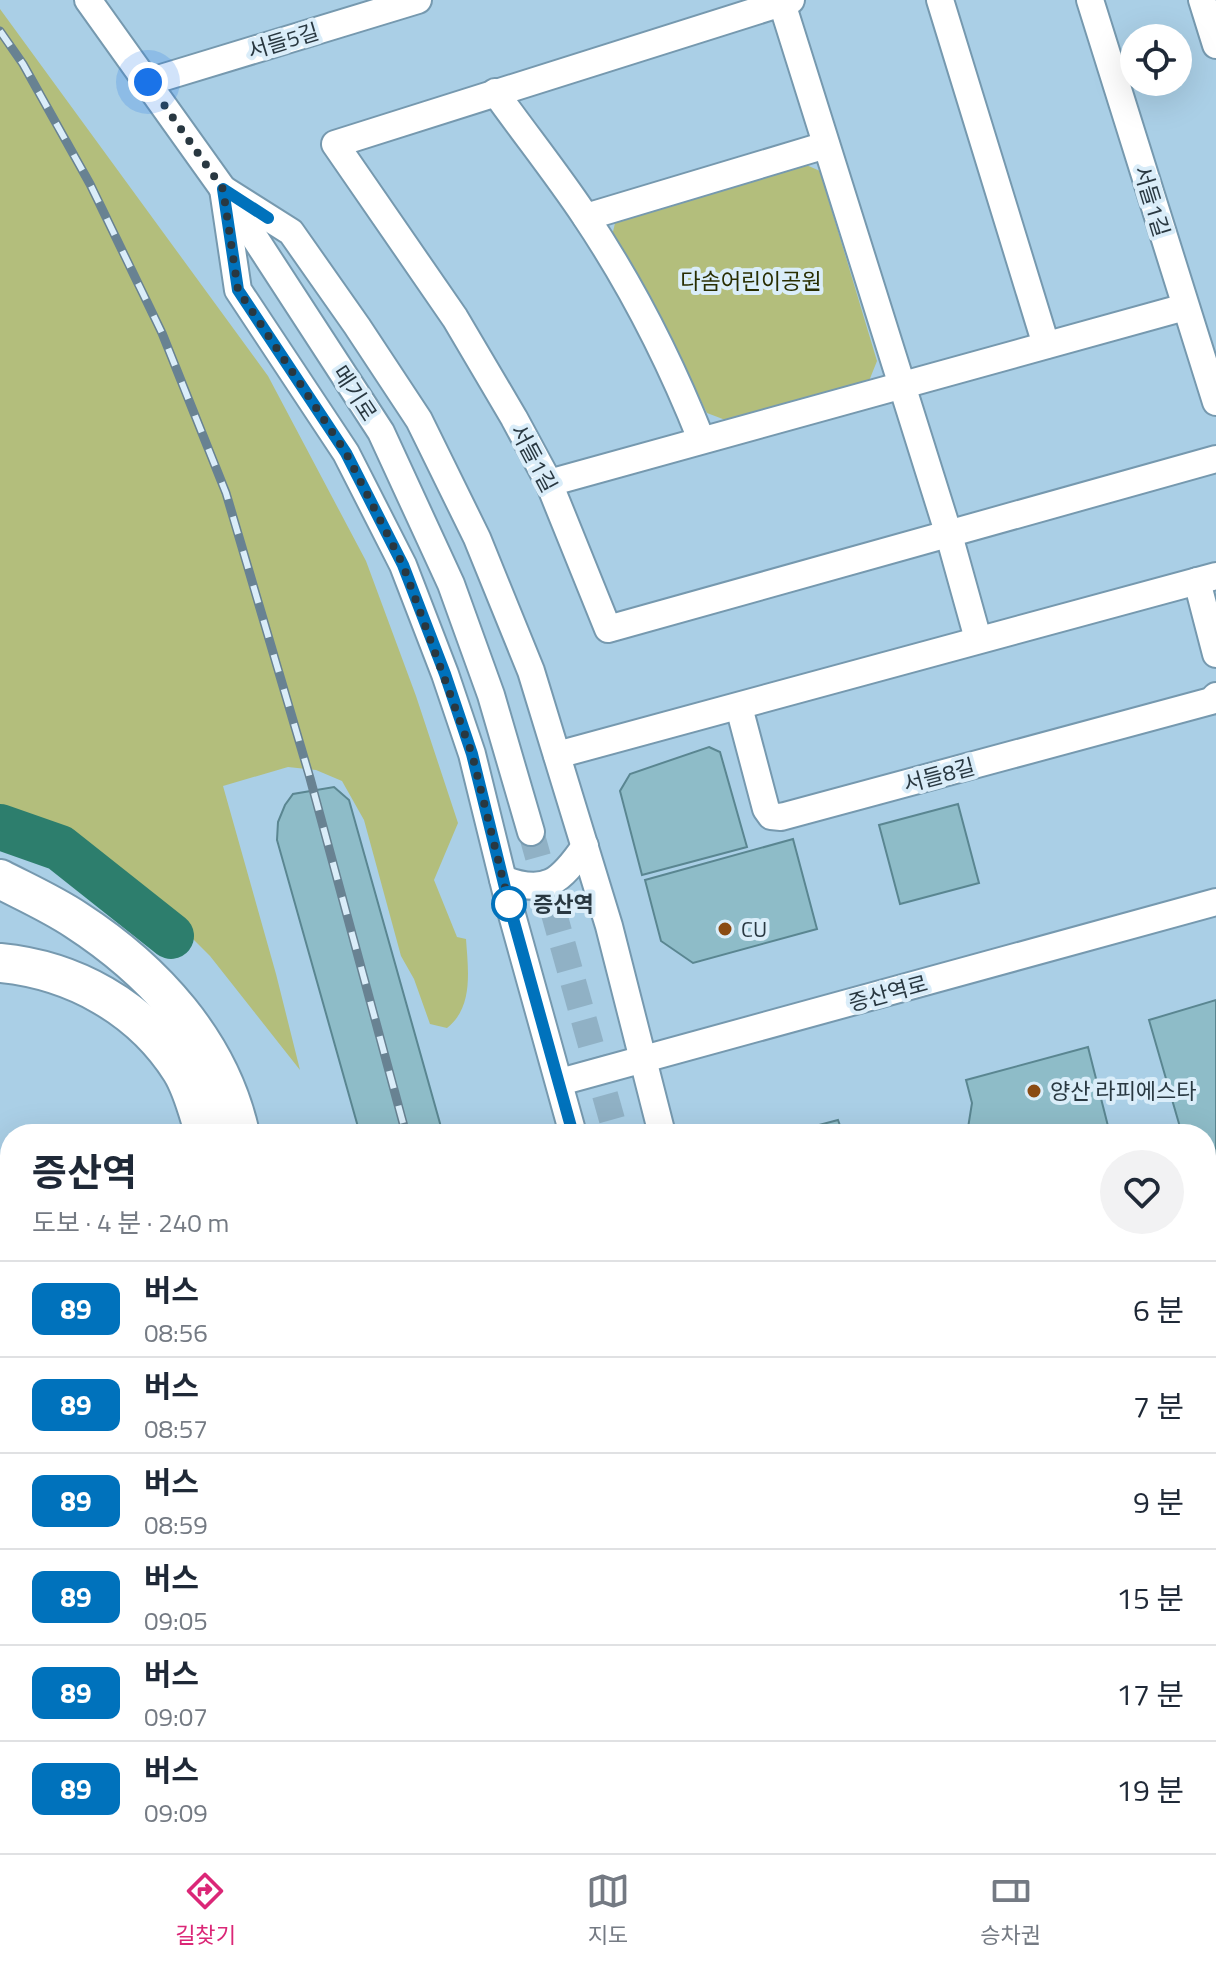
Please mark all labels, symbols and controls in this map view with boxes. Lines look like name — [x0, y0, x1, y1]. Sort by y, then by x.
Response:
street label: 서들5길 — [243, 14, 323, 68]
map controls — [1120, 24, 1192, 96]
button: locate — [1120, 24, 1192, 96]
your location — [128, 62, 168, 102]
street label: 서들1길 — [1125, 161, 1179, 241]
park label: 다솜어린이공원 — [680, 264, 822, 298]
street label: 메기로 — [324, 358, 386, 428]
street label: 서들1길 — [502, 418, 566, 498]
street label: 서들8길 — [899, 749, 979, 801]
marker: 증산역 — [492, 887, 526, 921]
place label: 증산역 — [533, 887, 594, 921]
place label: CU — [741, 912, 767, 946]
marker: CU — [716, 920, 734, 938]
street label: 증산역로 — [844, 966, 932, 1020]
place label: 양산 라피에스타 — [1050, 1074, 1197, 1108]
marker: 양산 라피에스타 — [1025, 1082, 1043, 1100]
text: 증산역 — [32, 1143, 137, 1201]
button: heart — [1100, 1150, 1184, 1234]
text: 도보 · 4 분 · 240 m — [32, 1203, 229, 1242]
text: 버스 — [144, 1267, 199, 1313]
text: 89 — [60, 1287, 92, 1330]
text: 6 분 — [1133, 1287, 1184, 1333]
text: 08:56 — [144, 1313, 208, 1352]
text: 버스 — [144, 1363, 199, 1409]
text: 89 — [60, 1383, 92, 1426]
text: 7 분 — [1133, 1383, 1184, 1429]
text: 08:57 — [144, 1409, 208, 1448]
text: 버스 — [144, 1459, 199, 1505]
text: 89 — [60, 1479, 92, 1522]
text: 9 분 — [1133, 1479, 1184, 1525]
text: 08:59 — [144, 1505, 208, 1544]
text: 버스 — [144, 1555, 199, 1601]
text: 89 — [60, 1575, 92, 1618]
text: 15 분 — [1116, 1575, 1184, 1621]
text: 09:05 — [144, 1601, 208, 1640]
text: 버스 — [144, 1651, 199, 1697]
text: 89 — [60, 1671, 92, 1714]
text: 17 분 — [1116, 1671, 1184, 1717]
text: 09:07 — [144, 1697, 208, 1736]
text: 버스 — [144, 1747, 199, 1793]
text: 89 — [60, 1767, 92, 1810]
text: 19 분 — [1116, 1767, 1184, 1813]
text: 09:09 — [144, 1793, 208, 1832]
tab: 길찾기 — [175, 1869, 236, 1952]
tab: 지도 — [586, 1869, 630, 1952]
tab: 승차권 — [980, 1869, 1041, 1952]

